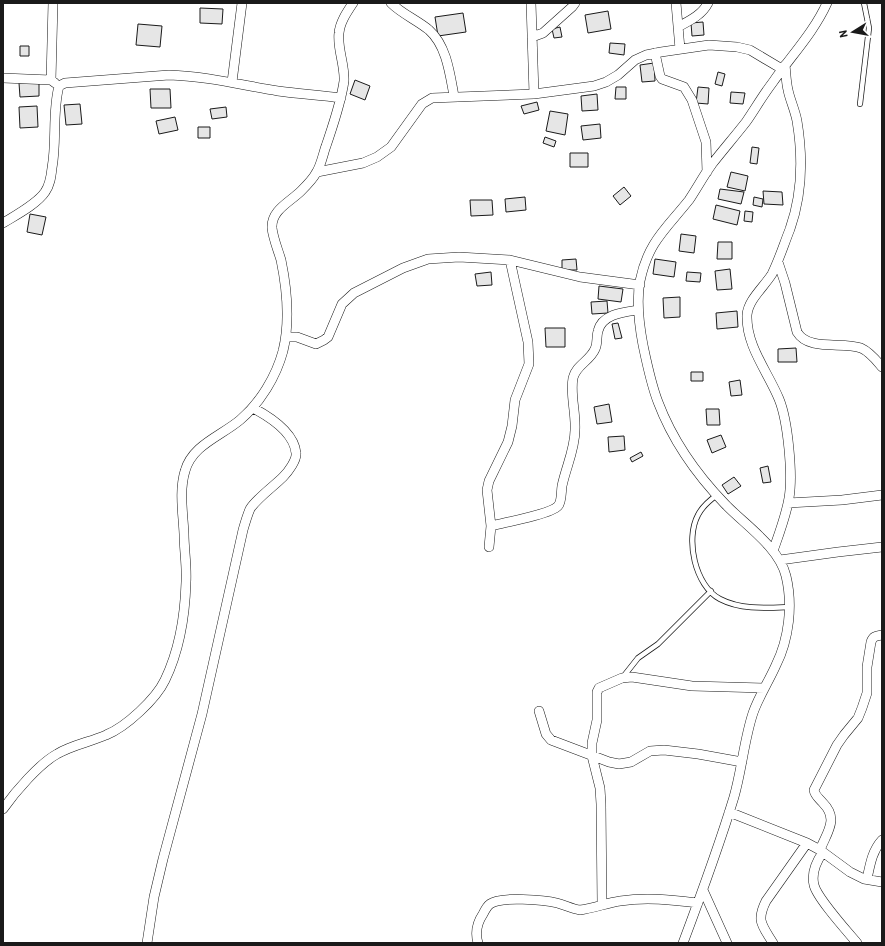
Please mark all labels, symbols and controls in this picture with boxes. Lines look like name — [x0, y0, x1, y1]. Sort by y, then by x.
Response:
north arrow — [833, 12, 873, 52]
text: N — [836, 29, 850, 39]

